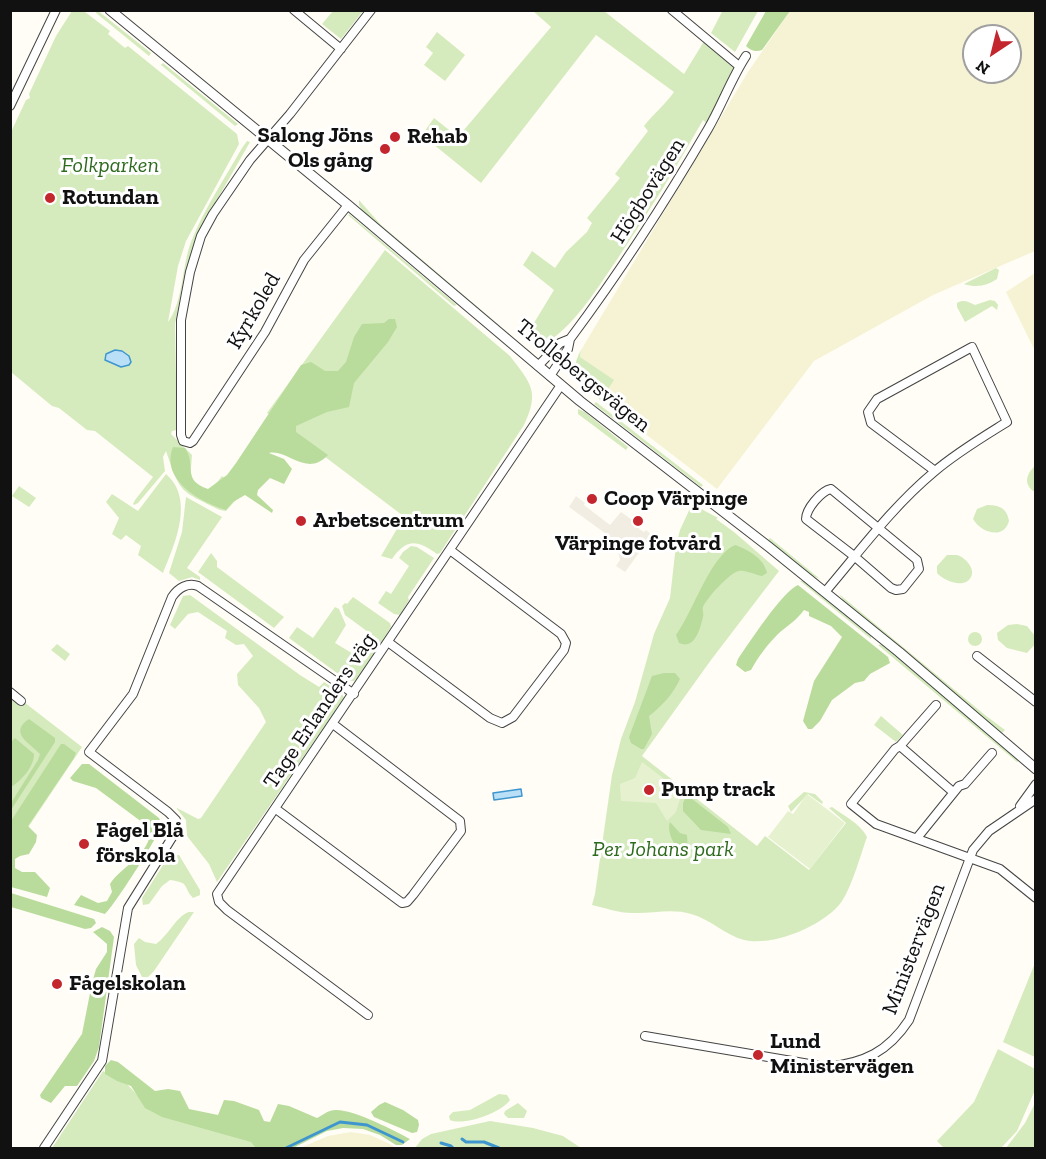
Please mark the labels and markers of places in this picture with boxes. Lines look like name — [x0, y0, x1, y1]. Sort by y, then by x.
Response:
place label: Salong Jöns Ols gång — [258, 123, 373, 174]
place label: Rehab — [407, 124, 468, 150]
marker: Rehab — [388, 130, 402, 144]
marker: Salong Jöns Ols gång — [378, 142, 392, 156]
place label: Rotundan — [62, 185, 159, 211]
marker: Rotundan — [43, 191, 57, 205]
place label: Coop Värpinge — [604, 486, 748, 512]
marker: Coop Värpinge — [585, 492, 599, 506]
place label: Arbetscentrum — [313, 508, 464, 534]
marker: Arbetscentrum — [294, 514, 308, 528]
marker: Värpinge fotvård — [631, 514, 645, 528]
place label: Värpinge fotvård — [555, 531, 721, 557]
place label: Pump track — [661, 777, 775, 803]
marker: Pump track — [642, 783, 656, 797]
place label: Fågel Blå förskola — [96, 818, 184, 870]
marker: Fågel Blå förskola — [77, 837, 91, 851]
place label: Fågelskolan — [69, 971, 186, 997]
marker: Fågelskolan — [50, 977, 64, 991]
place label: Lund Ministervägen — [770, 1029, 914, 1080]
marker: Lund Ministervägen — [751, 1048, 765, 1062]

